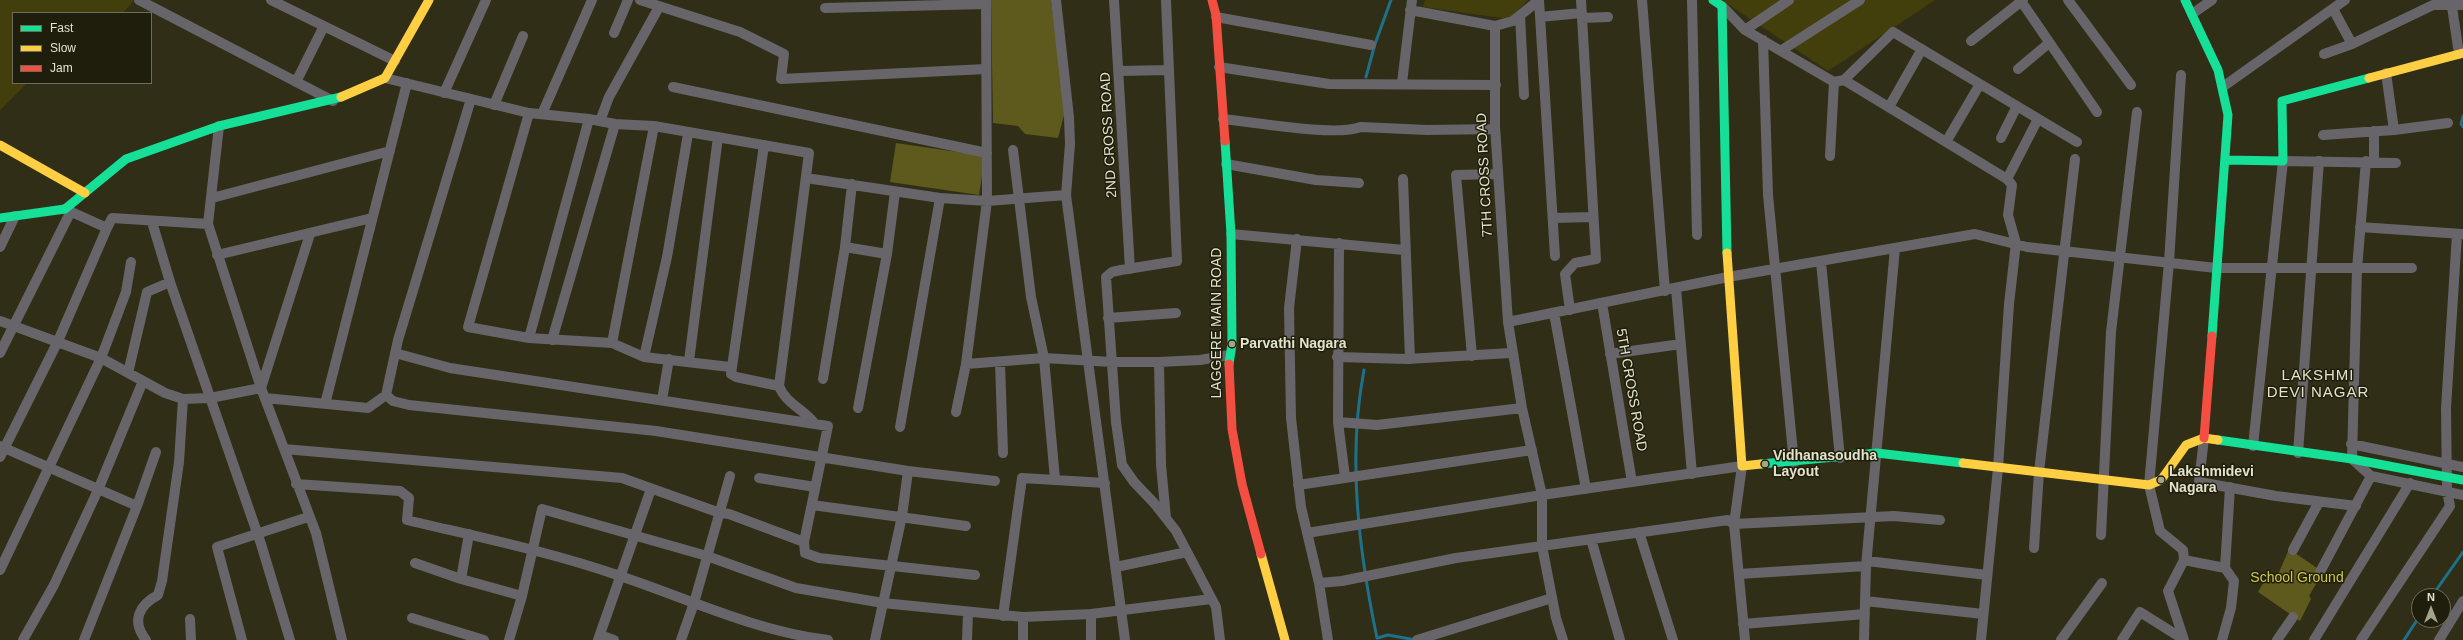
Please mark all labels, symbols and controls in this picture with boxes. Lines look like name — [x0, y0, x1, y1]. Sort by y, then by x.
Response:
legend — [12, 12, 152, 84]
text: Fast — [50, 21, 73, 35]
text: Slow — [50, 41, 76, 55]
text: Jam — [50, 61, 73, 75]
street label: 2ND CROSS ROAD — [1097, 72, 1121, 198]
street label: 7TH CROSS ROAD — [1473, 112, 1497, 238]
street label: LAGGERE MAIN ROAD — [1209, 248, 1225, 398]
street label: 5TH CROSS ROAD — [1612, 327, 1650, 453]
place label: Parvathi Nagara — [1240, 336, 1347, 352]
marker: Parvathi Nagara — [1227, 339, 1237, 349]
district label: LAKSHMI DEVI NAGAR — [2267, 367, 2369, 402]
place label: Vidhanasoudha Layout — [1773, 448, 1877, 480]
marker: Vidhanasoudha Layout — [1760, 459, 1770, 469]
place label: Lakshmidevi Nagara — [2169, 464, 2254, 496]
marker: Lakshmidevi Nagara — [2156, 475, 2166, 485]
park label: School Ground — [2250, 570, 2344, 586]
north arrow — [2411, 588, 2451, 628]
text: N — [2427, 591, 2435, 603]

